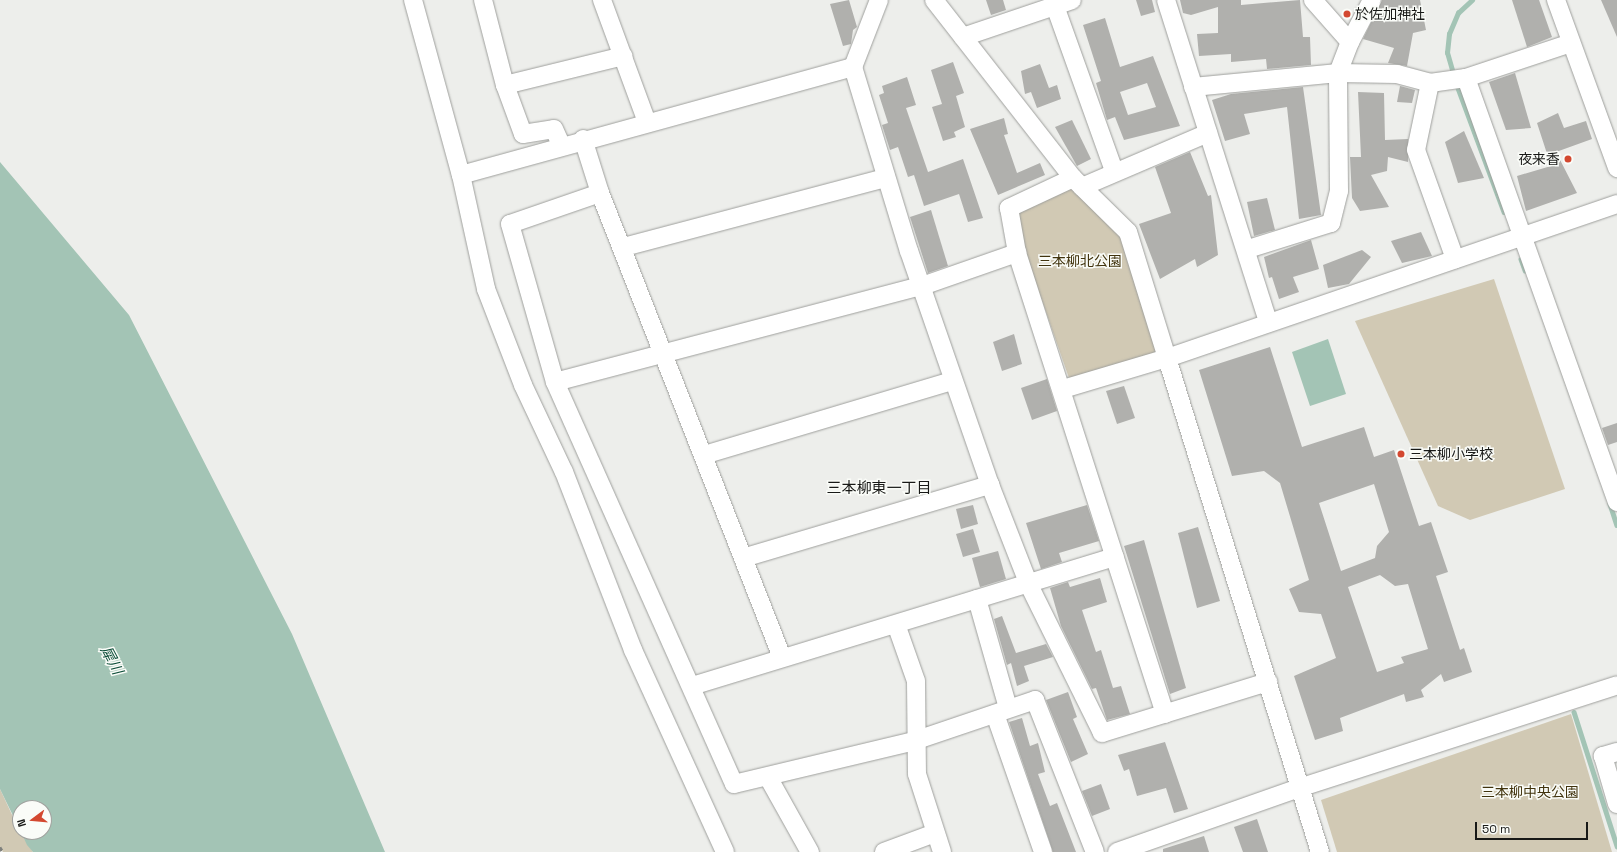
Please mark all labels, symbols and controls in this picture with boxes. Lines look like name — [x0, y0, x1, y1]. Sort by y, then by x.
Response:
place label: 於佐加神社 — [1355, 6, 1425, 22]
marker: 於佐加神社 — [1342, 9, 1352, 19]
place label: 夜来香 — [1518, 151, 1560, 167]
marker: 夜来香 — [1563, 154, 1573, 164]
park label: 三本柳北公園 — [1038, 253, 1122, 269]
place label: 三本柳小学校 — [1409, 446, 1493, 462]
marker: 三本柳小学校 — [1396, 449, 1406, 459]
district label: 三本柳東一丁目 — [827, 479, 931, 497]
water label: 犀川 — [97, 643, 127, 677]
park label: 三本柳中央公園 — [1481, 784, 1579, 800]
north arrow — [12, 800, 52, 840]
scale bar — [1477, 814, 1590, 840]
text: N — [14, 818, 29, 829]
text: 50 m — [1482, 821, 1510, 837]

